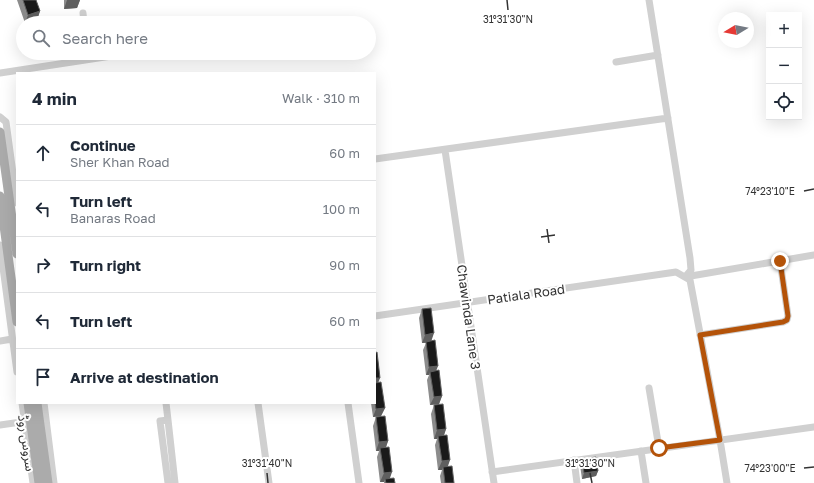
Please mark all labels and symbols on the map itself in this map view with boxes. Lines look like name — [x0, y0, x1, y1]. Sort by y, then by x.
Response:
north arrow — [718, 12, 754, 48]
text: 31°31'30"N — [483, 13, 533, 25]
text: 74°23'10"E — [745, 185, 795, 197]
route end — [771, 252, 789, 270]
street label: Chawinda Lane 3 — [454, 263, 484, 371]
street label: Patiala Road — [486, 281, 566, 307]
street label: سروس روڈ — [14, 414, 39, 472]
route start — [650, 439, 668, 457]
text: 31°31'40"N — [242, 457, 292, 469]
text: 31°31'30"N — [565, 457, 615, 469]
text: 74°23'00"E — [744, 462, 796, 474]

